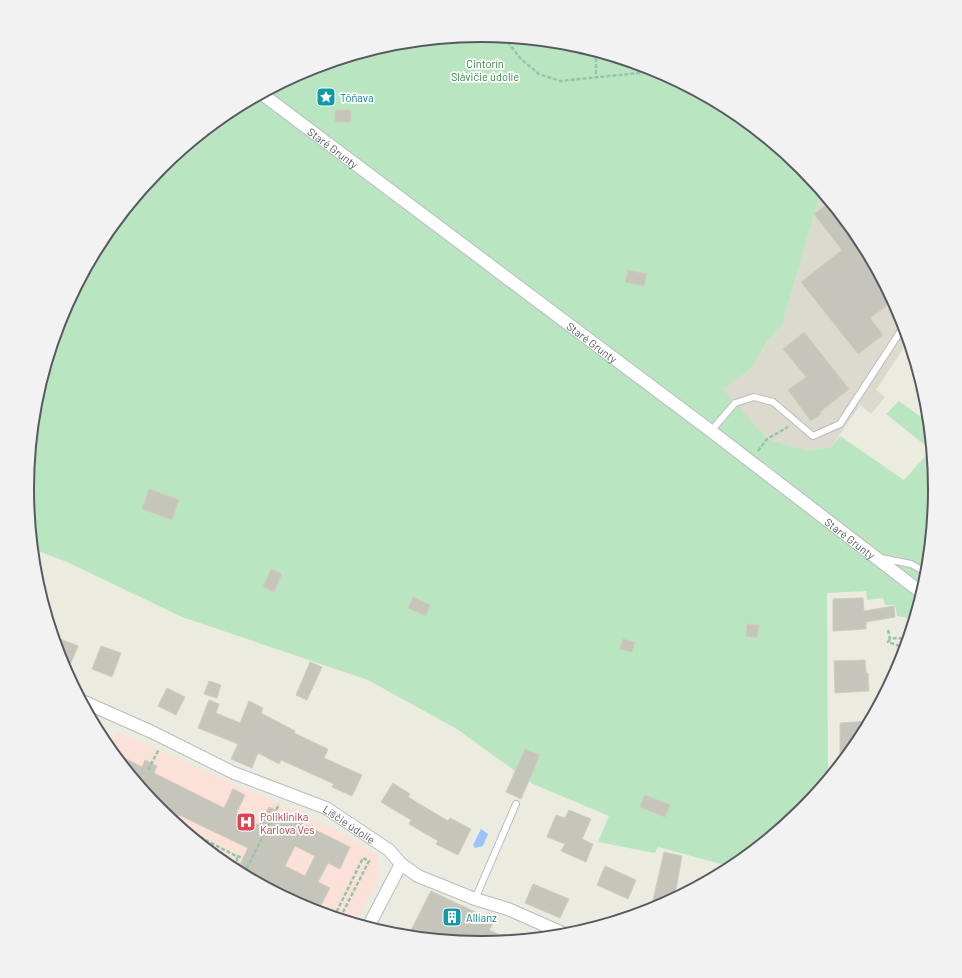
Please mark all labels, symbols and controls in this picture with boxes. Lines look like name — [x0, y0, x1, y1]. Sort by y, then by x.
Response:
park label: Cintorín Slávičie údolie — [451, 57, 519, 83]
place icon: Tôňava — [315, 86, 337, 108]
place label: Tôňava — [340, 91, 374, 104]
street label: Staré Grunty — [305, 124, 361, 171]
street label: Staré Grunty — [564, 319, 620, 365]
street label: Staré Grunty — [823, 515, 878, 561]
street label: Líščie údolie — [321, 802, 378, 846]
place label: Poliklinika Karlova Ves — [260, 810, 315, 836]
hospital icon: Poliklinika Karlova Ves — [235, 811, 257, 833]
building icon: Allianz — [441, 906, 463, 928]
place label: Allianz — [466, 911, 497, 924]

